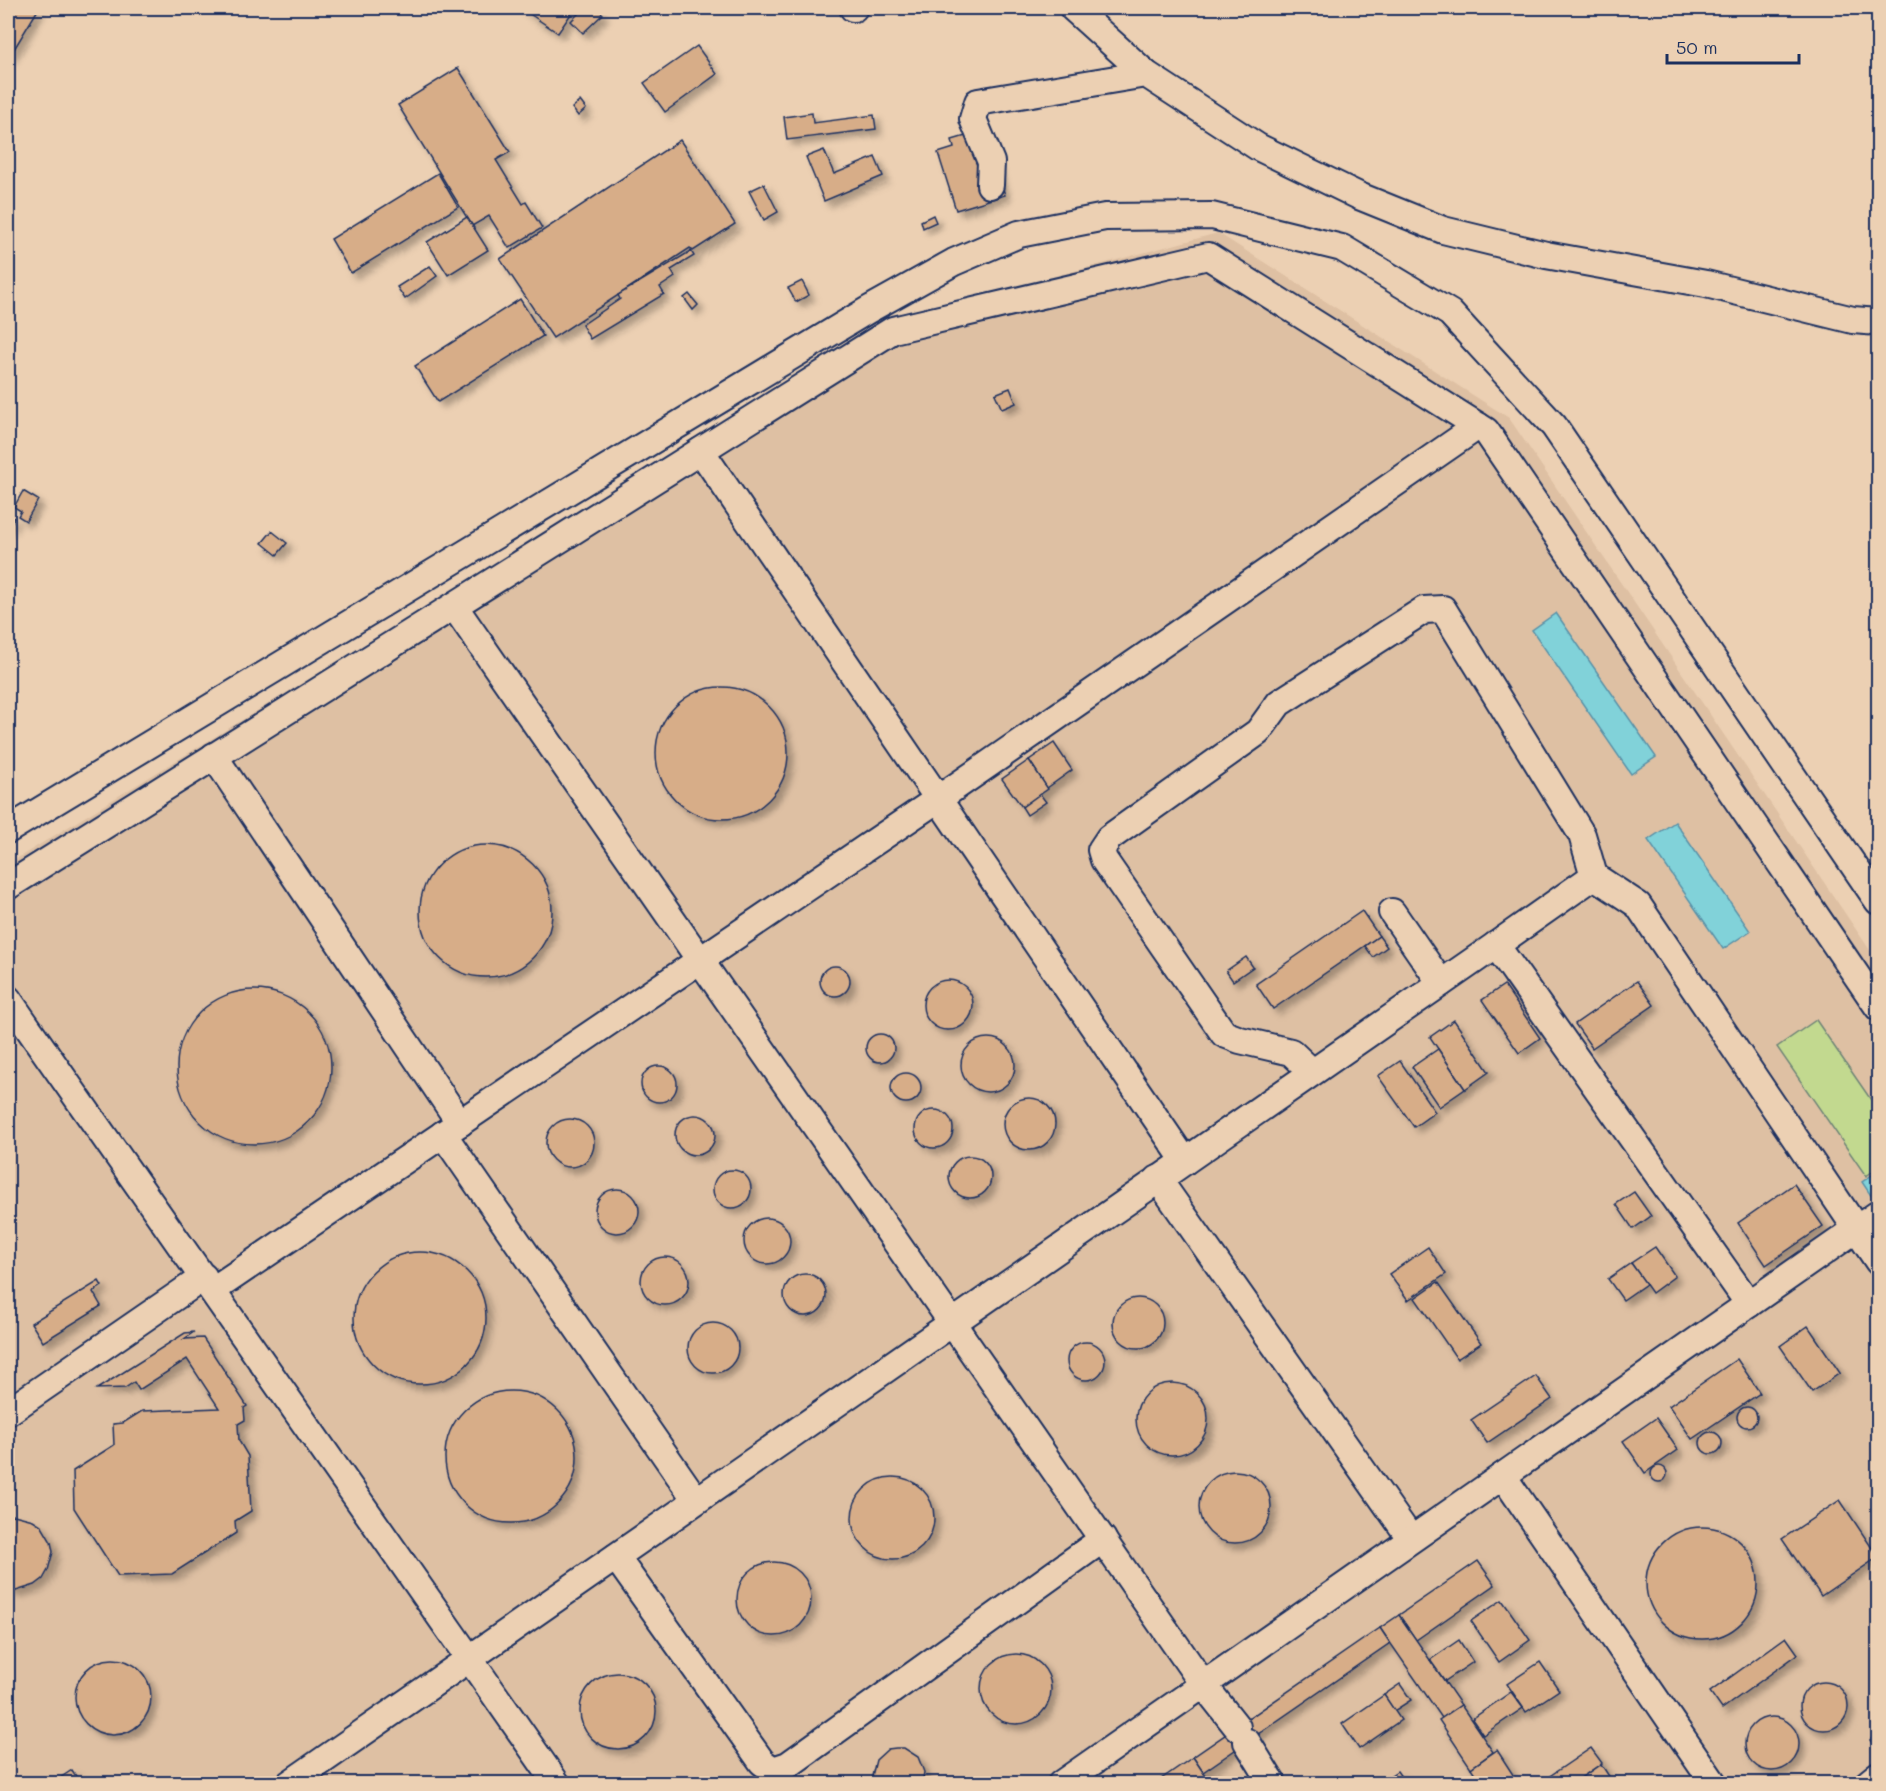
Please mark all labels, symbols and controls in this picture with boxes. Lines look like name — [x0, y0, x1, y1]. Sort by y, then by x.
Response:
scale bar — [1667, 27, 1799, 65]
text: 50 m — [1676, 35, 1718, 59]

